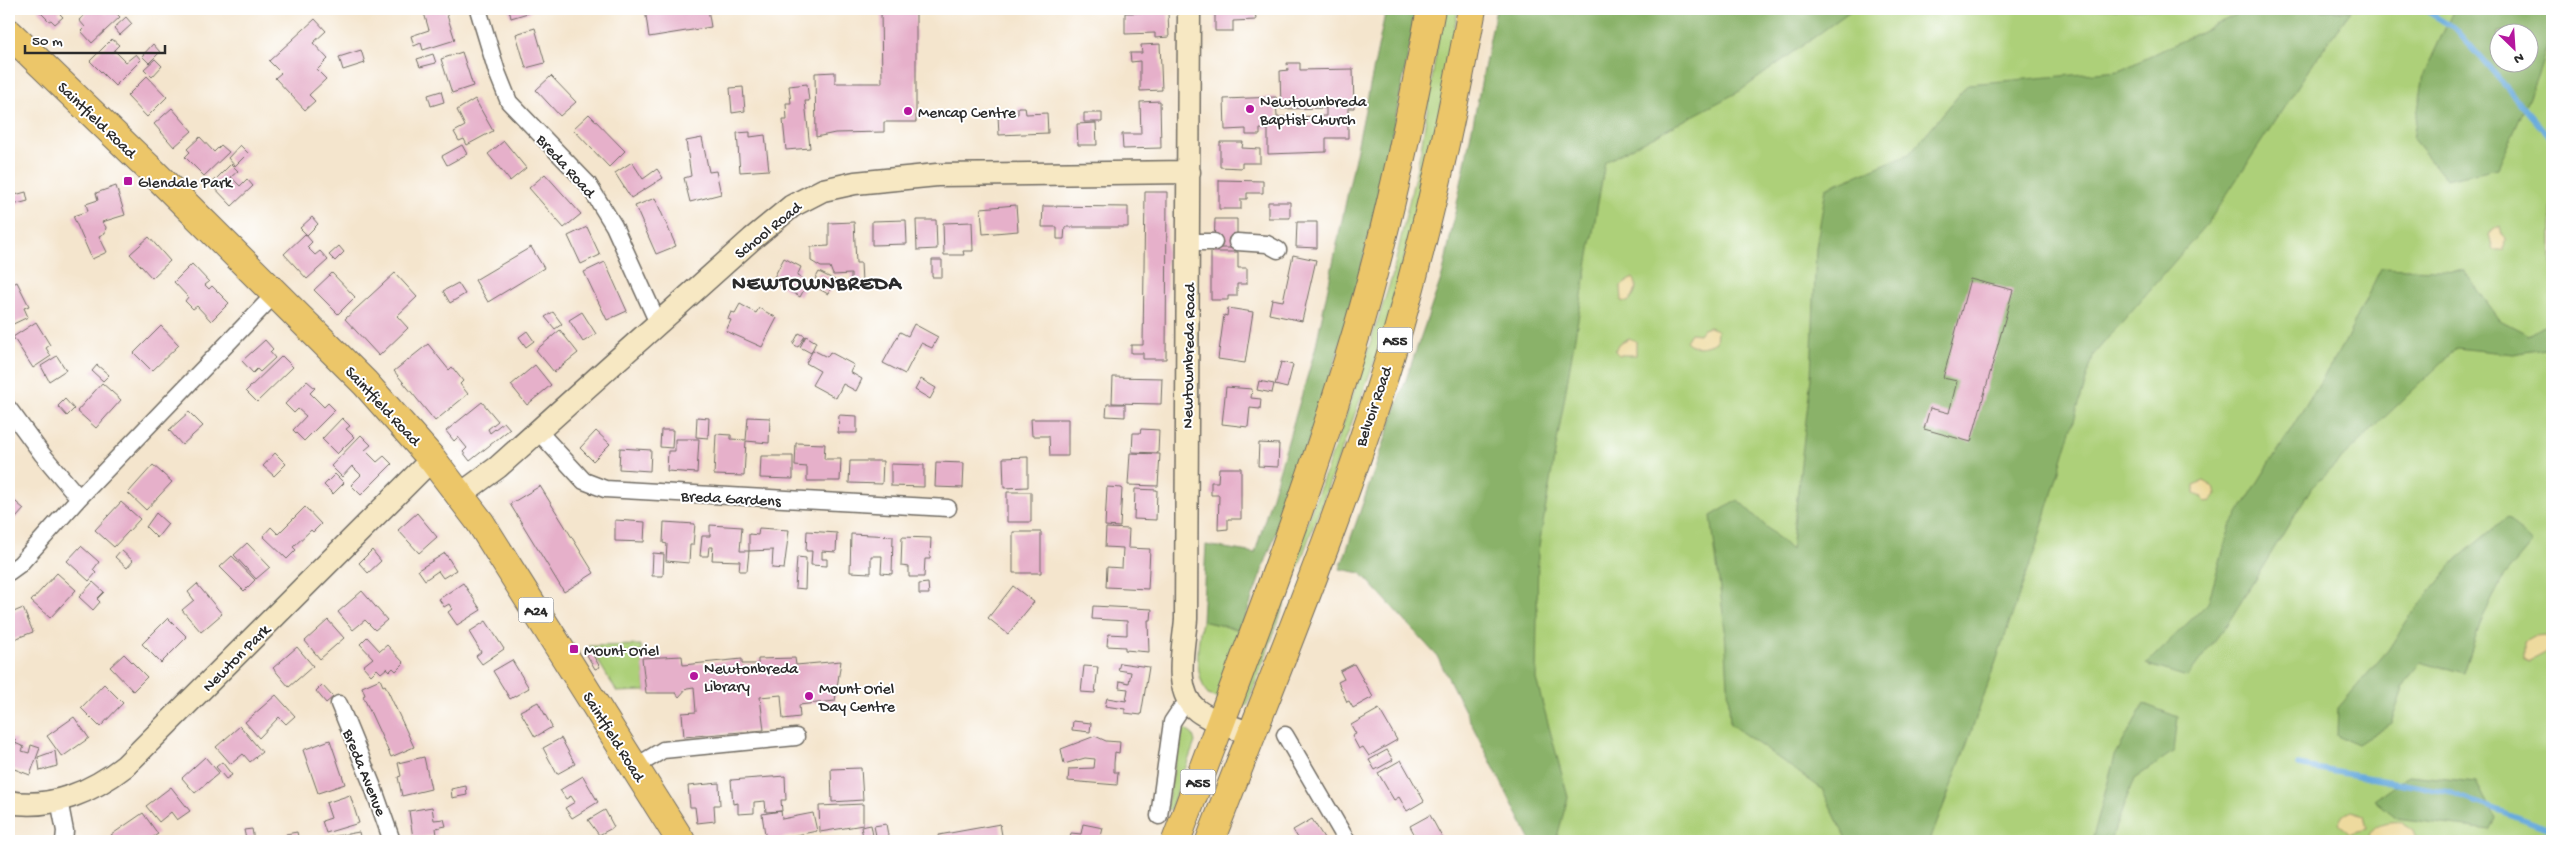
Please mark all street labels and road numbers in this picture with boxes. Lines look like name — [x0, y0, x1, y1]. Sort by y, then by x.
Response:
street label: Saintfield Road — [52, 79, 140, 165]
street label: Breda Road — [530, 131, 599, 204]
street label: School Road — [732, 198, 808, 264]
street label: Newtownbreda Road — [1180, 282, 1201, 429]
road number: A55 — [1378, 328, 1412, 352]
street label: Belvoir Road — [1352, 363, 1398, 451]
street label: Saintfield Road — [340, 364, 424, 452]
street label: Breda Gardens — [679, 488, 782, 513]
road number: A24 — [518, 598, 554, 622]
street label: Newton Park — [200, 620, 277, 697]
street label: Saintfield Road — [577, 689, 648, 788]
street label: Breda Avenue — [336, 726, 389, 820]
road number: A55 — [1180, 770, 1216, 794]

